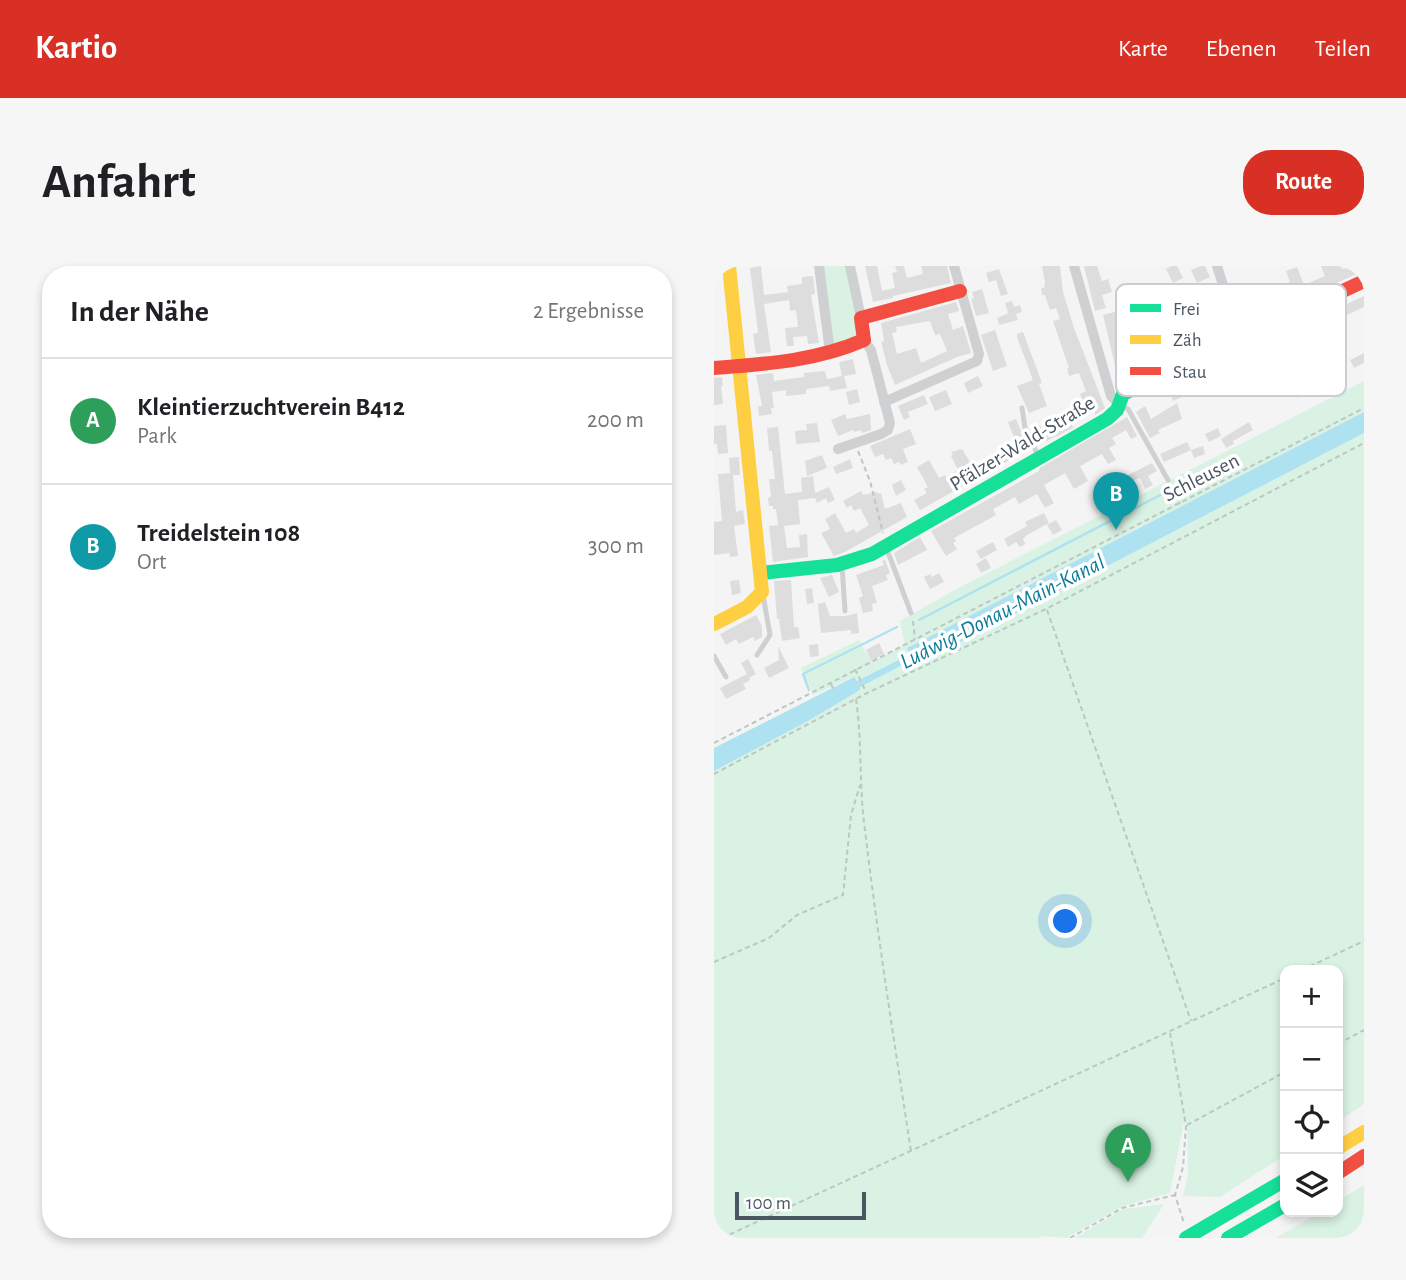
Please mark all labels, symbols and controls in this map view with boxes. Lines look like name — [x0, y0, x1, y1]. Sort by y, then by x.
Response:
text: Kartio — [35, 32, 117, 65]
text: Karte — [1118, 37, 1168, 61]
text: Ebenen — [1206, 37, 1277, 61]
text: Teilen — [1315, 37, 1371, 61]
button: Route — [1243, 150, 1364, 215]
text: Anfahrt — [42, 158, 196, 207]
legend — [1116, 284, 1346, 396]
text: In der Nähe — [70, 297, 209, 327]
text: 2 Ergebnisse — [533, 300, 644, 323]
text: Frei — [1173, 300, 1200, 319]
text: Zäh — [1173, 331, 1202, 350]
text: Stau — [1173, 363, 1207, 382]
street label: Pfälzer-Wald-Straße — [946, 392, 1098, 495]
text: Kleintierzuchtverein B412 — [137, 394, 405, 420]
text: A — [86, 409, 100, 432]
text: 200 m — [587, 409, 644, 432]
text: Park — [137, 425, 177, 448]
street label: Schleusen — [1160, 449, 1243, 505]
pin: B — [1093, 472, 1139, 530]
text: Treidelstein 108 — [137, 520, 300, 546]
text: B — [86, 535, 100, 558]
text: 300 m — [588, 535, 644, 558]
text: Ort — [137, 551, 166, 574]
water label: Ludwig-Donau-Main-Kanal — [897, 551, 1109, 674]
your location — [1048, 904, 1082, 938]
map controls — [1280, 965, 1343, 1217]
button: + — [1280, 965, 1343, 1028]
button: − — [1280, 1028, 1343, 1091]
button: locate — [1280, 1091, 1343, 1154]
pin: A — [1105, 1124, 1151, 1182]
button: layers — [1280, 1154, 1343, 1217]
scale bar — [735, 1189, 866, 1221]
text: 100 m — [746, 1194, 791, 1213]

